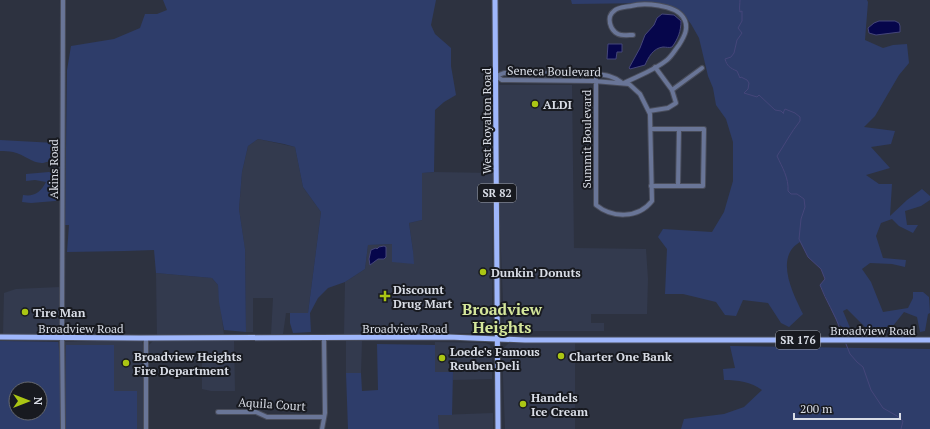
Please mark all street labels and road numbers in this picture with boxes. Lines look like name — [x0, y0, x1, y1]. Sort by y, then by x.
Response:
street label: Seneca Boulevard — [507, 63, 601, 79]
street label: West Royalton Road — [479, 67, 494, 174]
street label: Summit Boulevard — [579, 89, 594, 188]
street label: Akins Road — [46, 139, 61, 199]
road number: SR 82 — [478, 184, 516, 202]
street label: Broadview Road — [38, 321, 124, 336]
street label: Broadview Road — [362, 321, 448, 336]
street label: Broadview Road — [830, 323, 916, 338]
road number: SR 176 — [776, 331, 820, 349]
street label: Aquila Court — [238, 394, 307, 414]

